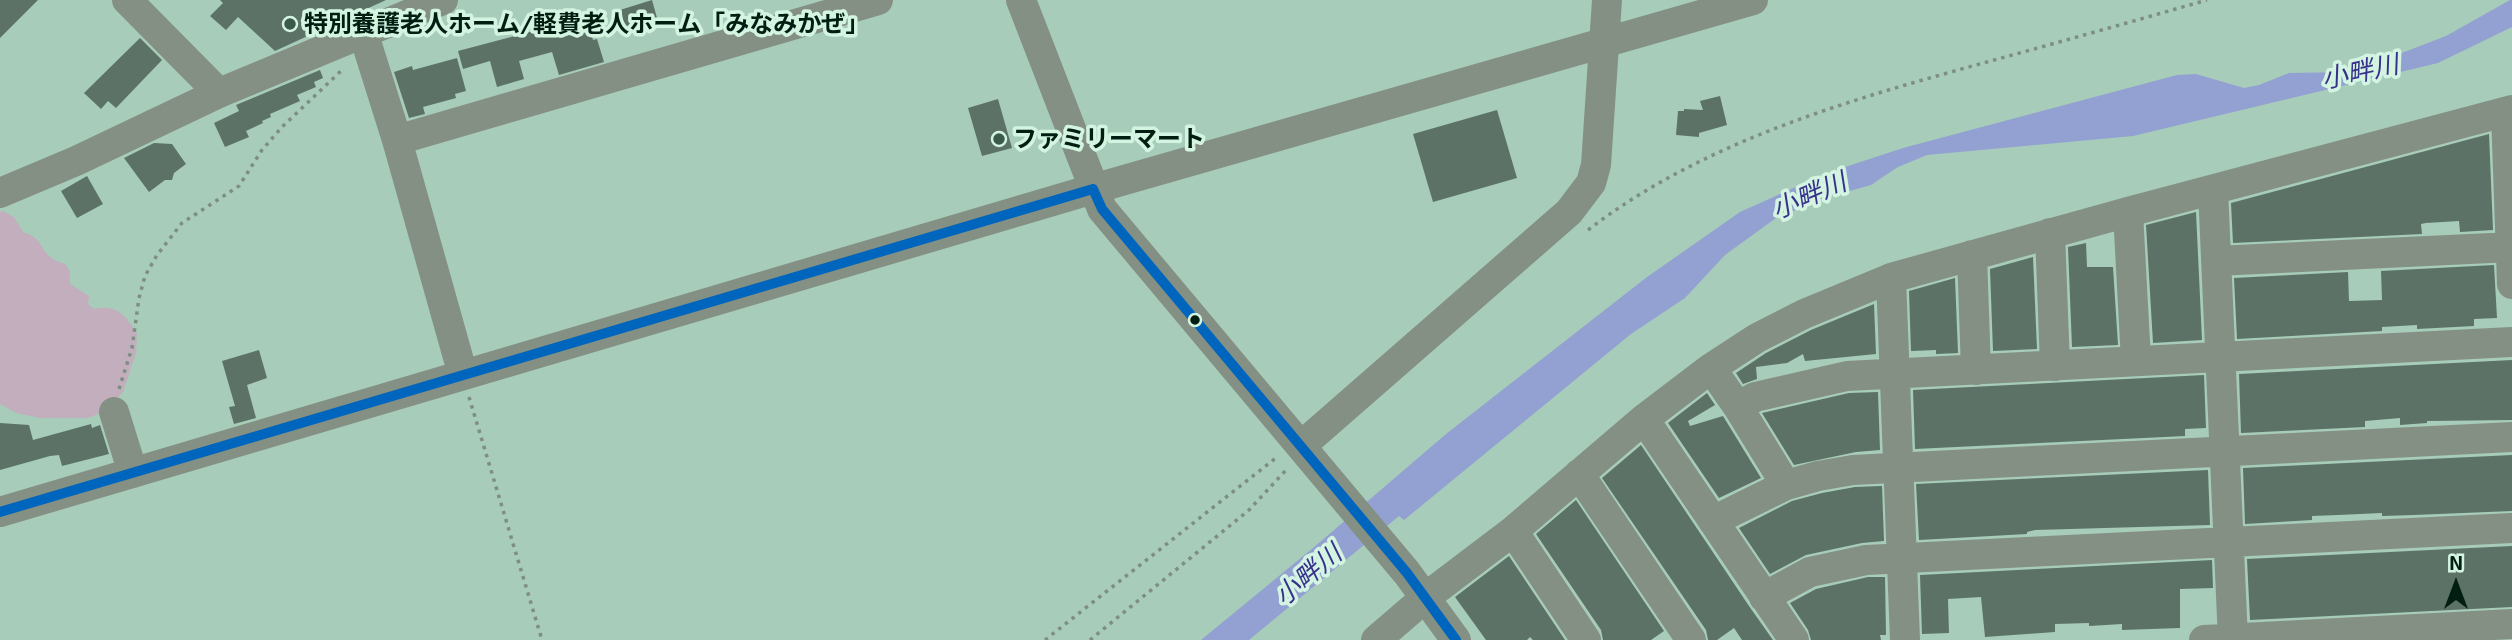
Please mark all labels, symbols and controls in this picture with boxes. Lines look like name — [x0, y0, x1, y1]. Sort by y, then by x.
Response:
place label: 特別養護老人ホーム/軽費老人ホーム「みなみかぜ」 — [304, 10, 869, 38]
marker: 特別養護老人ホーム/軽費老人ホーム「みなみかぜ」 — [282, 16, 298, 32]
water label: 小畔川 — [2319, 49, 2401, 95]
place label: ファミリーマート — [1013, 125, 1205, 153]
marker: ファミリーマート — [991, 131, 1007, 147]
water label: 小畔川 — [1767, 166, 1851, 226]
unlabelled marker — [1188, 313, 1202, 327]
water label: 小畔川 — [1268, 538, 1348, 612]
north arrow — [2421, 549, 2491, 619]
text: N — [2449, 551, 2463, 574]

